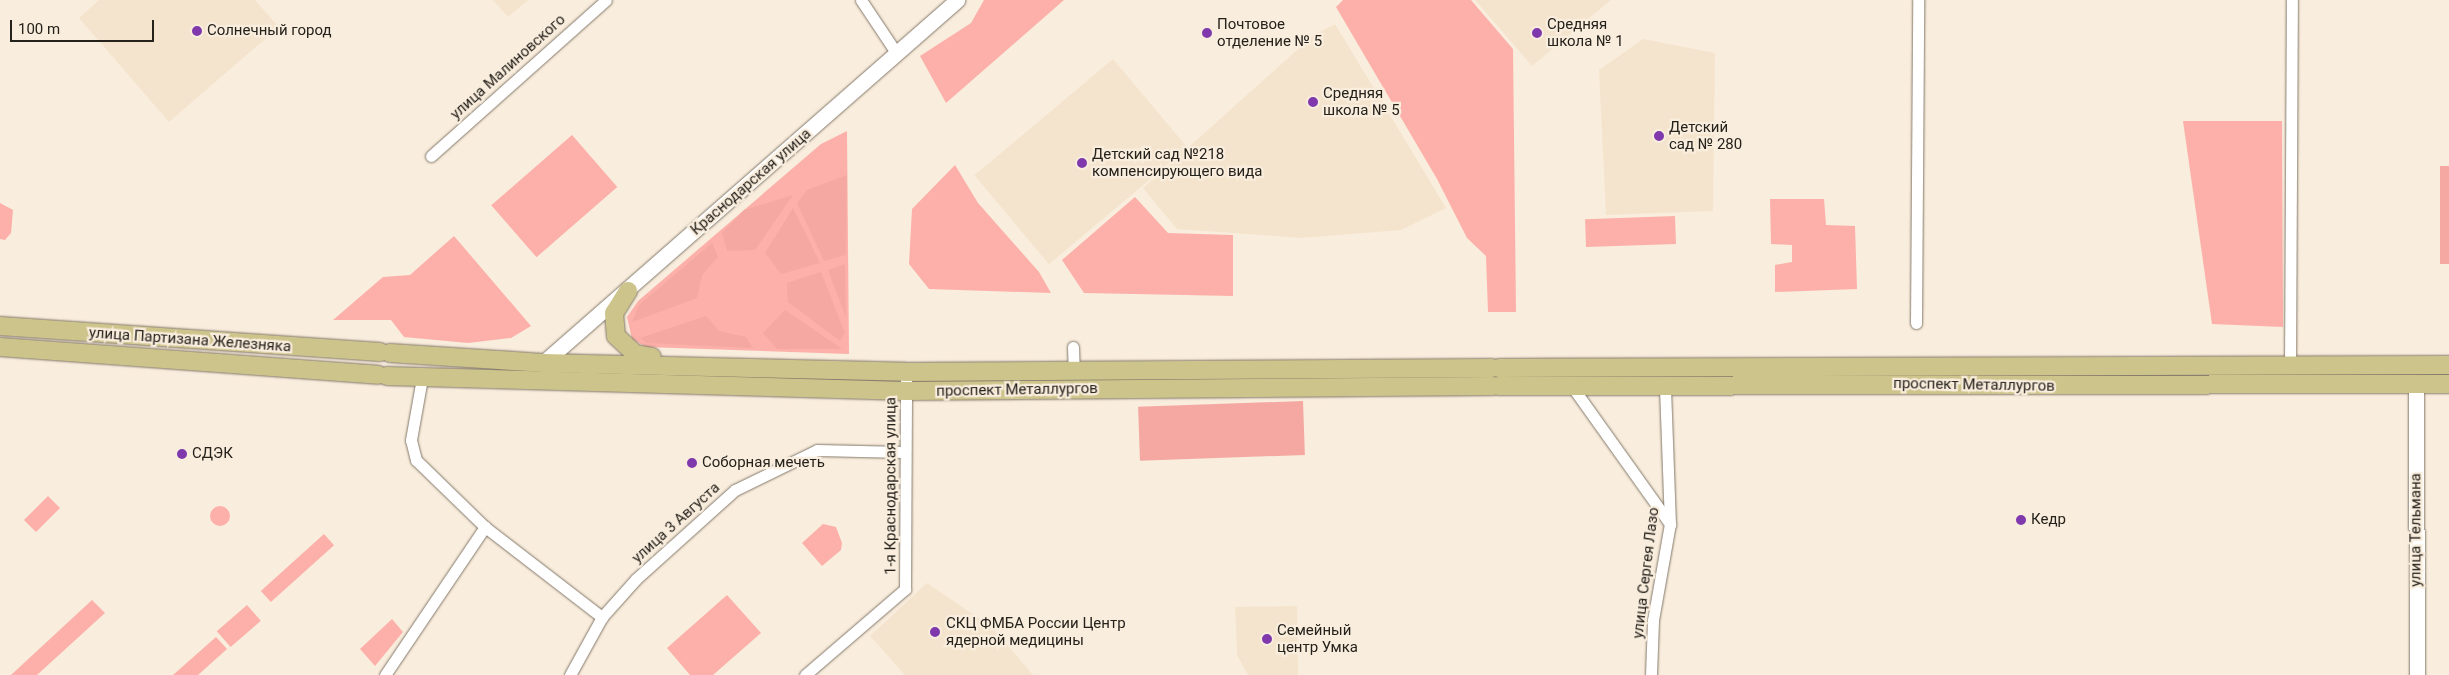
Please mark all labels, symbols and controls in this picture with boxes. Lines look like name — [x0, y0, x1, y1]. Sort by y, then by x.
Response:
scale bar — [12, 10, 156, 42]
street label: улица Малиновского — [447, 11, 569, 123]
place label: Почтовое отделение № 5 — [1217, 15, 1322, 50]
place label: Средняя школа № 1 — [1547, 15, 1624, 50]
text: 100 m — [18, 20, 60, 38]
place label: Солнечный город — [207, 22, 332, 40]
marker: Солнечный город — [191, 25, 203, 37]
marker: Почтовое отделение № 5 — [1201, 27, 1213, 39]
marker: Средняя школа № 1 — [1531, 27, 1543, 39]
place label: Средняя школа № 5 — [1323, 84, 1400, 119]
marker: Средняя школа № 5 — [1307, 96, 1319, 108]
place label: Детский сад № 280 — [1669, 118, 1742, 153]
street label: Краснодарская улица — [687, 125, 815, 239]
marker: Детский сад № 280 — [1653, 130, 1665, 142]
place label: Детский сад №218 компенсирующего вида — [1092, 145, 1262, 180]
marker: Детский сад №218 компенсирующего вида — [1076, 157, 1088, 169]
street label: улица Партизана Железняка — [88, 324, 292, 356]
street label: проспект Металлургов — [1893, 375, 2055, 395]
street label: проспект Металлургов — [936, 380, 1098, 400]
street label: 1-я Краснодарская улица — [882, 397, 900, 575]
place label: СДЭК — [192, 445, 233, 463]
marker: СДЭК — [176, 448, 188, 460]
place label: Соборная мечеть — [702, 454, 825, 472]
marker: Соборная мечеть — [686, 457, 698, 469]
street label: улица Тельмана — [2407, 473, 2425, 587]
street label: улица 3 Августа — [628, 479, 724, 567]
street label: улица Сергея Лазо — [1629, 506, 1663, 640]
place label: Кедр — [2031, 511, 2066, 529]
marker: Кедр — [2015, 514, 2027, 526]
place label: СКЦ ФМБА России Центр ядерной медицины — [946, 614, 1126, 649]
place label: Семейный центр Умка — [1277, 621, 1358, 656]
marker: СКЦ ФМБА России Центр ядерной медицины — [928, 625, 942, 639]
marker: Семейный центр Умка — [1261, 633, 1273, 645]

